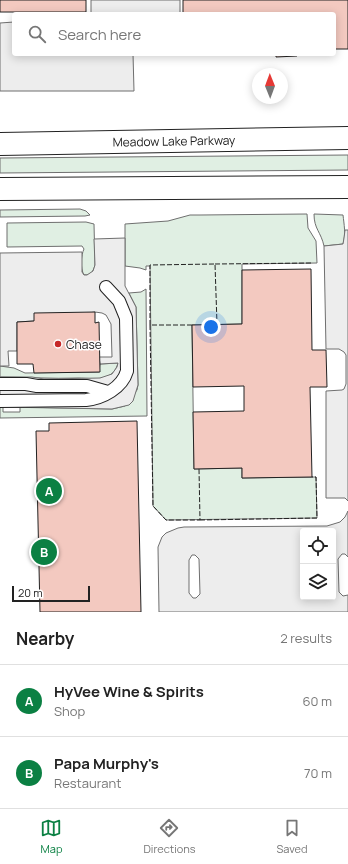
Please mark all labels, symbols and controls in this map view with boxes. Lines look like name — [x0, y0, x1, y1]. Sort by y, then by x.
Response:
search box — [12, 12, 336, 56]
icon: search — [26, 23, 48, 45]
text: Search here — [58, 24, 141, 45]
north arrow — [252, 68, 288, 104]
street label: Meadow Lake Parkway — [113, 131, 236, 151]
your location — [201, 317, 221, 337]
place label: Chase — [66, 336, 102, 353]
marker: Chase — [53, 339, 63, 349]
pin: A — [36, 476, 62, 506]
map controls — [300, 528, 336, 600]
button: locate — [300, 528, 336, 564]
pin: B — [31, 537, 57, 567]
button: layers — [300, 564, 336, 600]
scale bar — [12, 584, 90, 603]
text: 20 m — [18, 585, 43, 600]
text: Nearby — [16, 627, 74, 650]
text: 2 results — [280, 629, 332, 647]
text: HyVee Wine & Spirits — [54, 681, 204, 702]
text: A — [25, 692, 33, 710]
text: 60 m — [302, 692, 332, 710]
text: Shop — [54, 702, 85, 720]
text: Papa Murphy's — [54, 753, 159, 774]
text: B — [25, 764, 33, 782]
text: 70 m — [304, 764, 332, 782]
text: Restaurant — [54, 774, 121, 792]
tab: Map — [40, 817, 62, 856]
tab: Directions — [143, 817, 196, 856]
tab: Saved — [277, 817, 308, 856]

